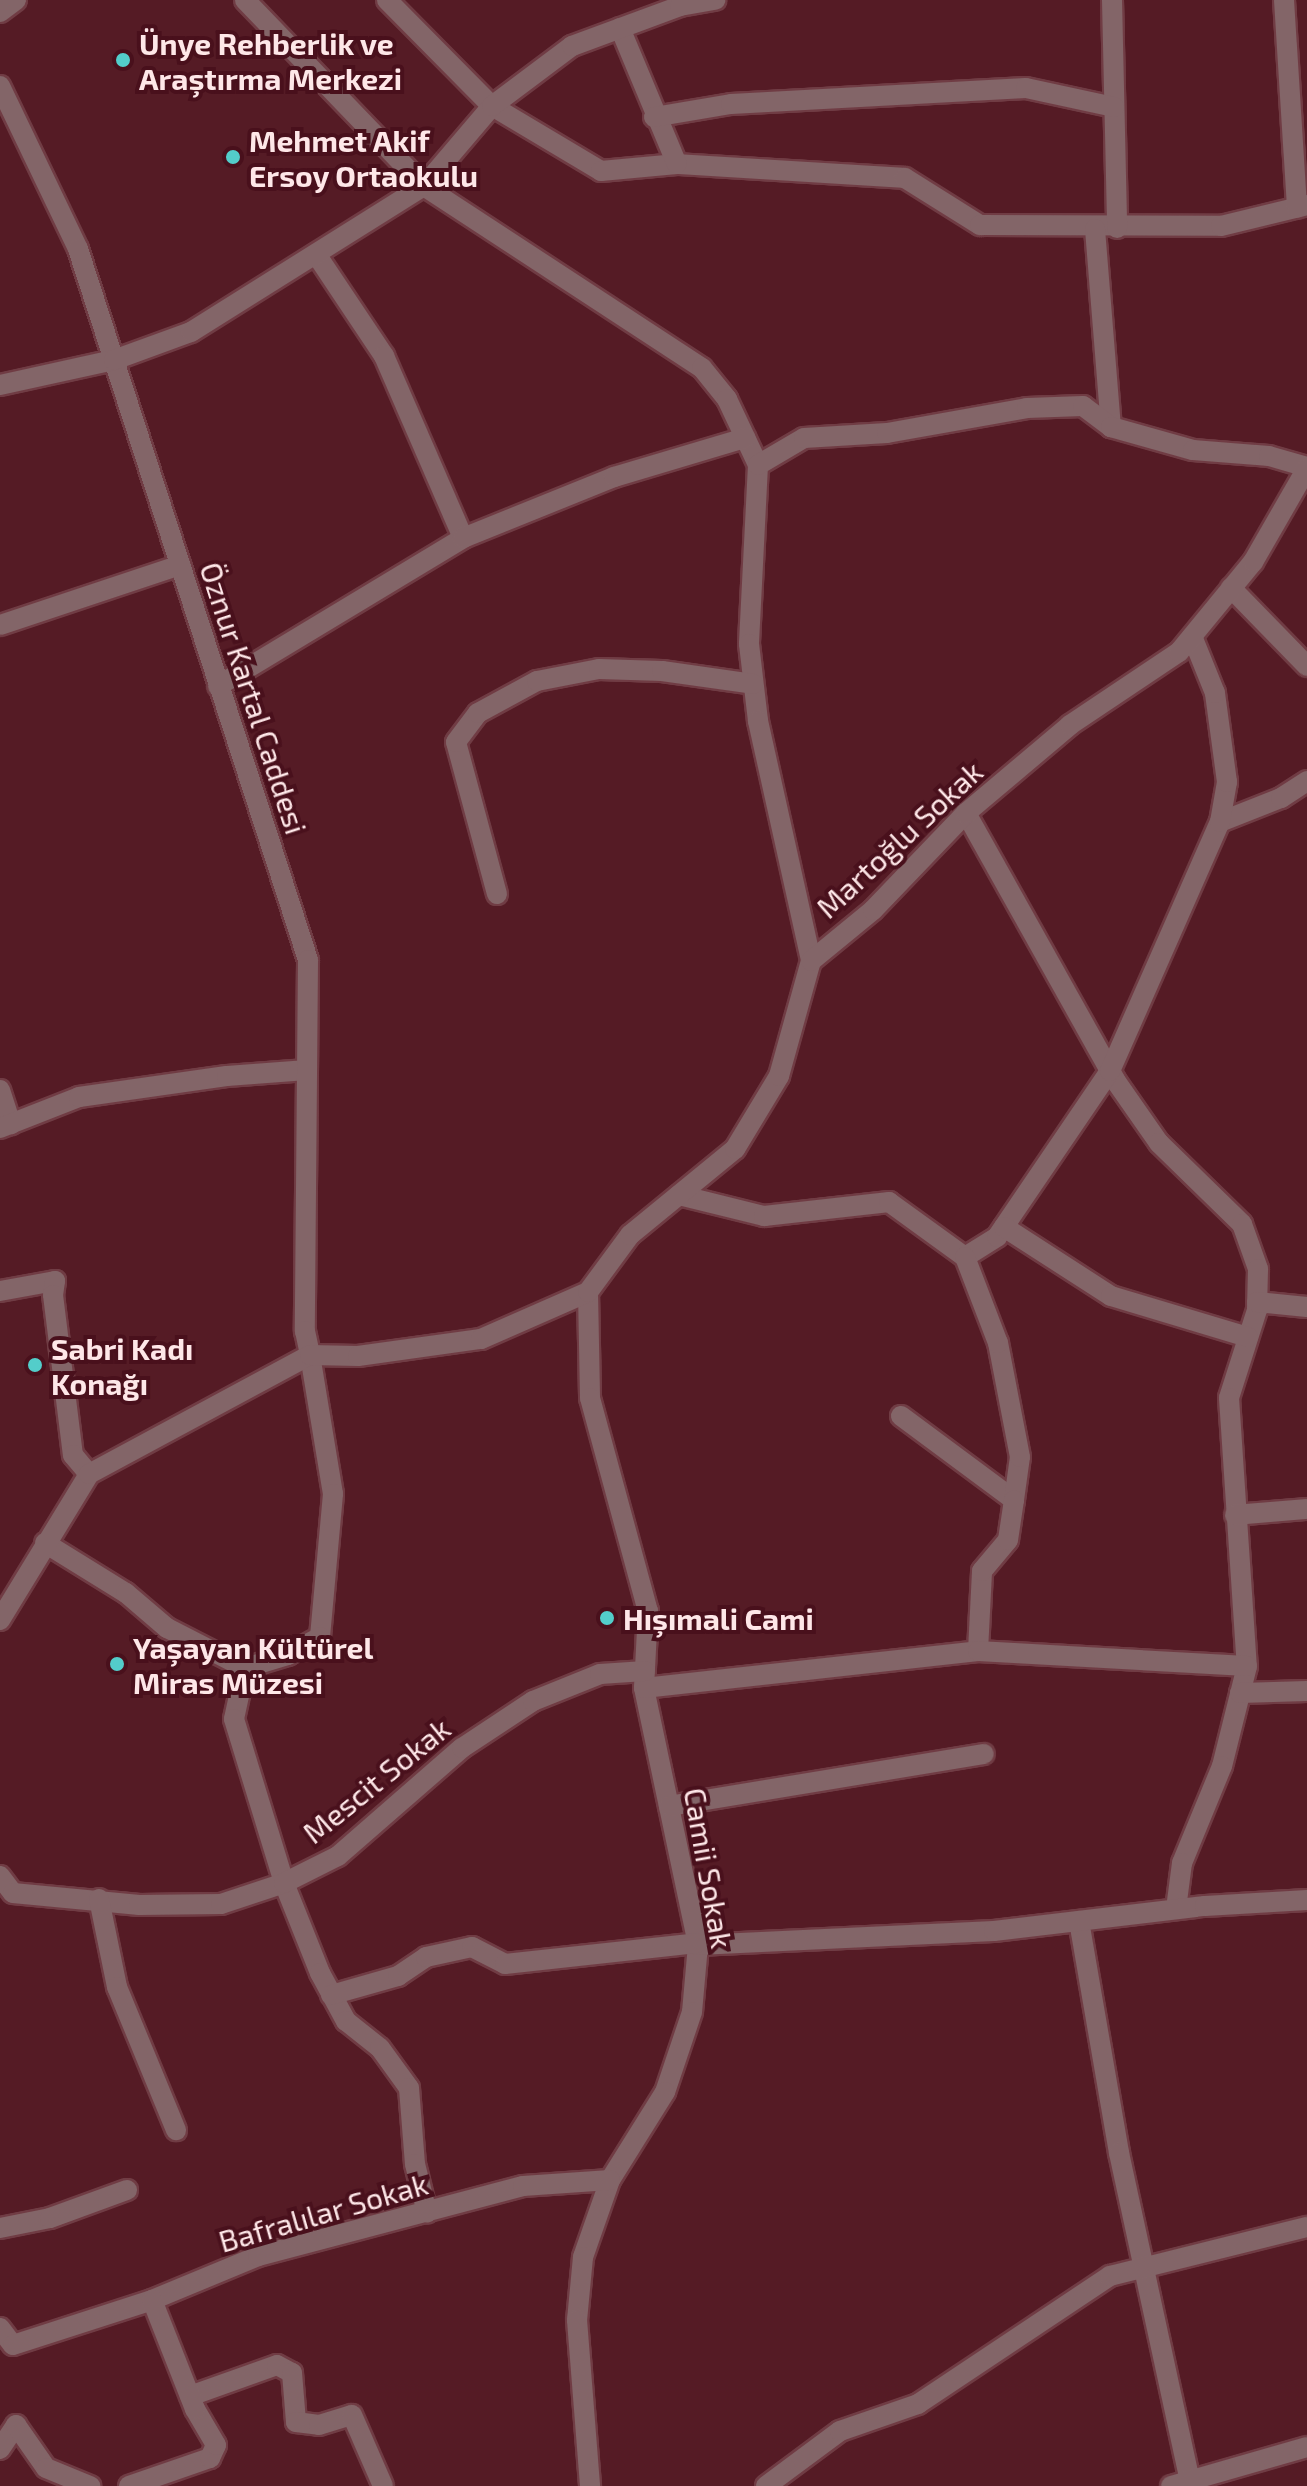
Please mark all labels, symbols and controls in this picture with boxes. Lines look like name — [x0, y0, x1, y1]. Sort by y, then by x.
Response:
place label: Ünye Rehberlik ve Araştırma Merkezi — [139, 25, 402, 96]
marker: Ünye Rehberlik ve Araştırma Merkezi — [114, 51, 132, 69]
place label: Mehmet Akif Ersoy Ortaokulu — [249, 122, 479, 192]
marker: Mehmet Akif Ersoy Ortaokulu — [224, 148, 242, 166]
street label: Öznur Kartal Caddesi — [193, 557, 315, 839]
street label: Martoğlu Sokak — [809, 753, 989, 925]
place label: Sabri Kadı Konağı — [51, 1330, 193, 1400]
marker: Sabri Kadı Konağı — [26, 1356, 44, 1374]
place label: Hışımali Cami — [623, 1600, 814, 1636]
marker: Hışımali Cami — [598, 1609, 616, 1627]
place label: Yaşayan Kültürel Miras Müzesi — [133, 1629, 373, 1700]
marker: Yaşayan Kültürel Miras Müzesi — [108, 1655, 126, 1673]
street label: Mescit Sokak — [295, 1710, 457, 1850]
street label: Camii Sokak — [677, 1785, 741, 1951]
street label: Bafralılar Sokak — [214, 2165, 432, 2259]

